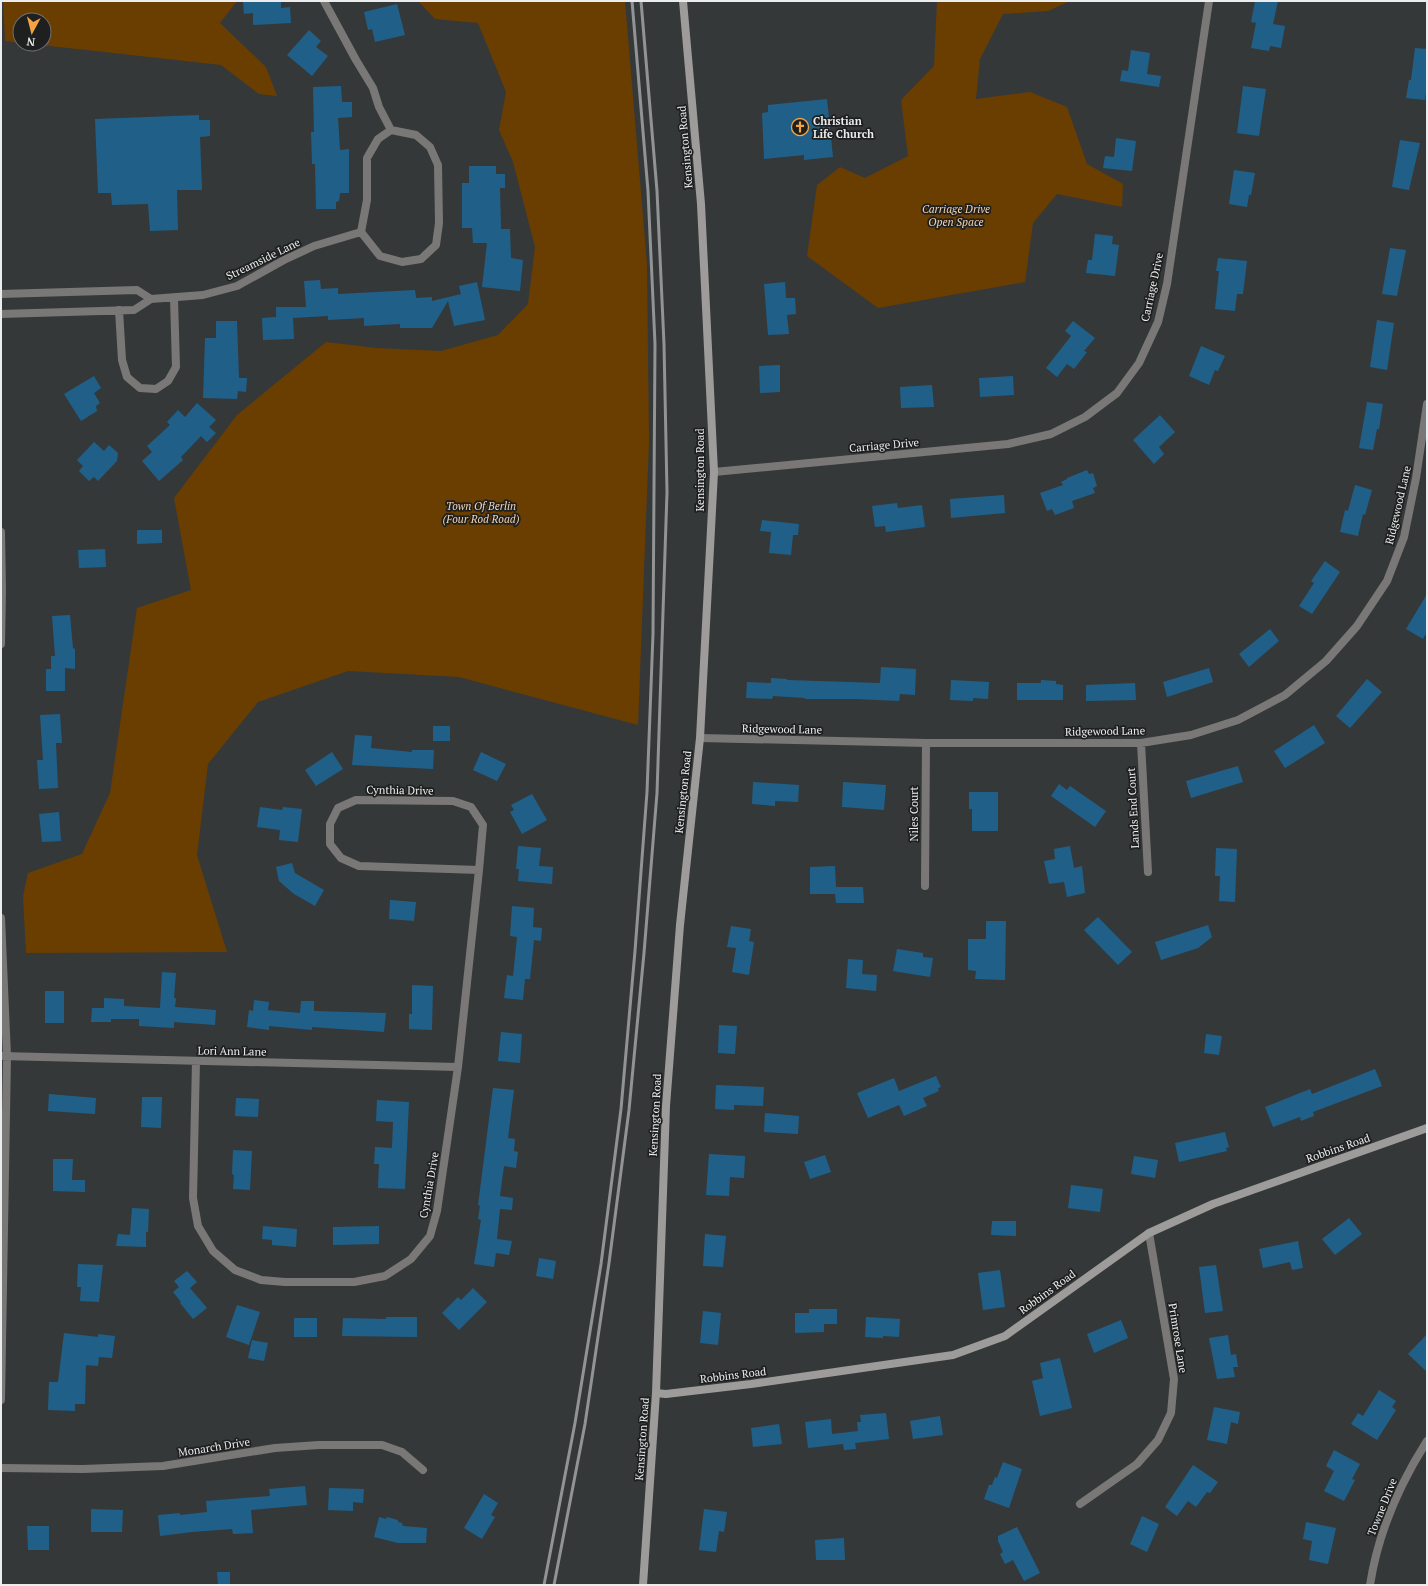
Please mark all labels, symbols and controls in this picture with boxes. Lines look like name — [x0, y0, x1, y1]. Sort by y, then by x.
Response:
north arrow — [12, 12, 52, 52]
text: N — [25, 34, 36, 49]
street label: Kensington Road — [674, 105, 696, 189]
place label: Christian Life Church — [813, 114, 874, 141]
church icon: Christian Life Church — [790, 117, 810, 137]
park label: Carriage Drive Open Space — [922, 202, 990, 229]
street label: Streamside Lane — [224, 235, 303, 283]
street label: Carriage Drive — [1138, 251, 1166, 323]
street label: Kensington Road — [693, 429, 707, 511]
street label: Carriage Drive — [848, 435, 920, 455]
street label: Ridgewood Lane — [1382, 464, 1414, 546]
park label: Town Of Berlin (Four Rod Road) — [443, 499, 520, 526]
street label: Ridgewood Lane — [742, 721, 823, 737]
street label: Ridgewood Lane — [1065, 723, 1146, 739]
street label: Kensington Road — [672, 750, 694, 834]
street label: Lands End Court — [1124, 767, 1142, 849]
street label: Cynthia Drive — [366, 782, 434, 798]
street label: Niles Court — [907, 786, 921, 842]
street label: Lori Ann Lane — [197, 1043, 267, 1059]
street label: Kensington Road — [646, 1073, 664, 1157]
street label: Robbins Road — [1304, 1131, 1372, 1165]
street label: Cynthia Drive — [416, 1150, 442, 1219]
street label: Robbins Road — [1016, 1267, 1078, 1317]
street label: Primrose Lane — [1166, 1302, 1191, 1374]
street label: Robbins Road — [699, 1364, 767, 1386]
street label: Kensington Road — [632, 1397, 652, 1481]
street label: Monarch Drive — [177, 1434, 251, 1460]
street label: Towne Drive — [1364, 1476, 1400, 1538]

